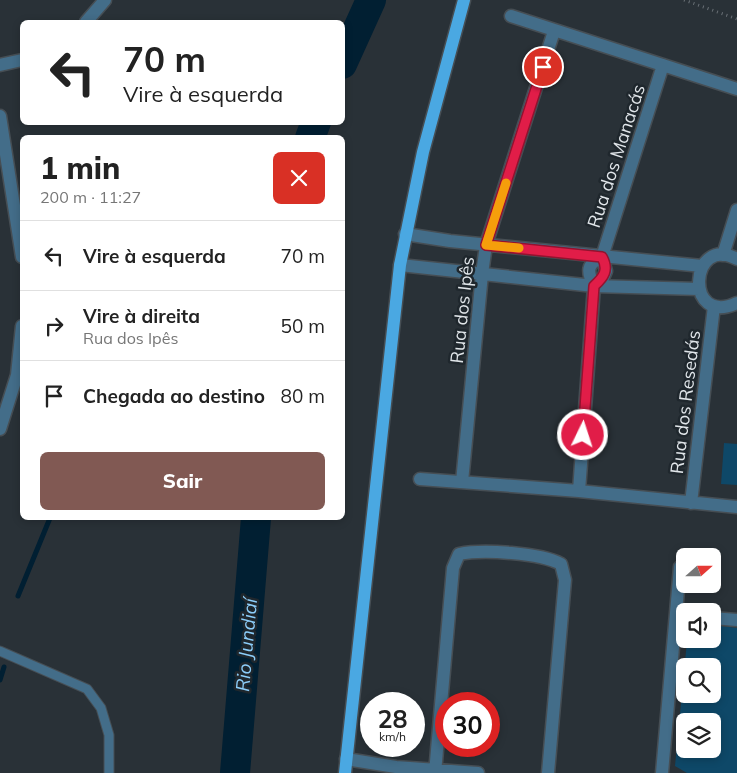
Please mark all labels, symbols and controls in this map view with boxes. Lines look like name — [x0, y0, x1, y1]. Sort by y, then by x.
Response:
text: 70 m — [123, 37, 206, 81]
icon: left — [40, 40, 105, 105]
pin — [522, 46, 564, 88]
icon: arrive — [529, 53, 557, 81]
text: Vire à esquerda — [123, 80, 283, 108]
street label: Rua dos Manacás — [582, 81, 650, 231]
text: 1 min — [40, 149, 120, 187]
button: close — [273, 152, 325, 204]
text: 200 m · 11:27 — [40, 187, 141, 207]
icon: left — [40, 242, 68, 270]
text: Vire à esquerda — [83, 244, 226, 268]
text: 70 m — [281, 244, 325, 268]
street label: Rua dos Ipês — [445, 255, 479, 365]
text: Vire à direita — [83, 304, 200, 328]
icon: right — [40, 312, 68, 340]
text: 50 m — [281, 314, 325, 338]
text: Rua dos Ipês — [83, 328, 178, 348]
street label: Rua dos Resedás — [665, 329, 705, 475]
icon: arrive — [40, 382, 68, 410]
text: Chegada ao destino — [83, 384, 265, 408]
text: 80 m — [281, 384, 325, 408]
position arrow — [556, 408, 608, 460]
button: Sair — [40, 452, 325, 510]
north arrow — [676, 548, 721, 592]
map controls — [676, 548, 721, 758]
water label: Rio Jundiaí — [230, 595, 262, 693]
button: sound — [676, 603, 721, 648]
button: search — [676, 658, 721, 703]
speed limit sign: 30 — [435, 692, 500, 757]
text: 28 — [377, 703, 408, 734]
button: layers — [676, 713, 721, 758]
text: km/h — [379, 729, 406, 744]

